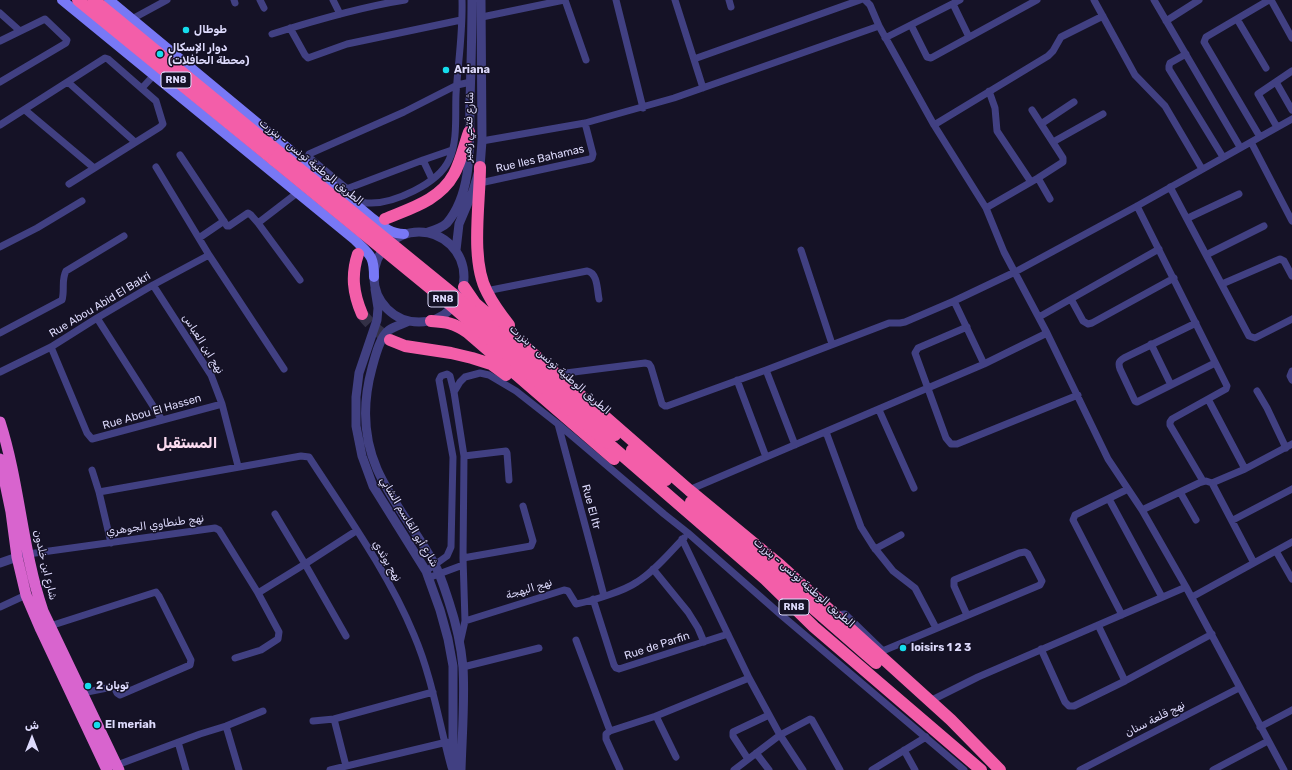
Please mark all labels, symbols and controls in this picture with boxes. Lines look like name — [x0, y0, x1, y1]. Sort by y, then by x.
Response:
place label: طوطال — [194, 23, 227, 37]
marker: طوطال — [181, 25, 191, 35]
place label: دوار الإسكال (محطة الحافلات) — [168, 41, 249, 67]
marker: دوار الإسكال (محطة الحافلات) — [155, 49, 165, 59]
place label: Ariana — [454, 63, 490, 77]
marker: Ariana — [441, 65, 451, 75]
road number: RN8 — [161, 72, 191, 88]
street label: شارع فتحي زهير — [461, 92, 477, 162]
street label: الطريق الوطنية تونس - بنزرت — [256, 116, 366, 208]
street label: Rue Iles Bahamas — [494, 142, 586, 176]
street label: Rue Abou Abid El Bakri — [47, 269, 153, 341]
road number: RN8 — [428, 291, 458, 307]
street label: نهج ابن العباس — [179, 312, 227, 376]
street label: الطريق الوطنية تونس - بنزرت — [507, 322, 613, 418]
street label: Rue Abou El Hassen — [101, 392, 203, 432]
district label: المستقبل — [157, 435, 217, 453]
street label: شارع أبو القاسم الشابي — [377, 474, 441, 570]
street label: Rue El Itr — [579, 483, 603, 531]
street label: نهج طنطاوي الجوهري — [105, 512, 205, 538]
street label: شارع ابن خلدون — [31, 529, 59, 601]
street label: الطريق الوطنية تونس - بنزرت — [751, 535, 857, 631]
street label: نهج بوثدي — [370, 538, 404, 584]
street label: نهج البهجة — [504, 576, 554, 602]
road number: RN8 — [779, 599, 809, 615]
street label: Rue de Parfin — [623, 629, 691, 663]
place label: loisirs 1 2 3 — [911, 641, 971, 655]
marker: loisirs 1 2 3 — [898, 643, 908, 653]
place label: توبان 2 — [96, 679, 129, 693]
marker: توبان 2 — [83, 681, 93, 691]
street label: نهج قلعة سنان — [1123, 698, 1187, 740]
north arrow — [12, 718, 52, 758]
place label: El meriah — [105, 718, 156, 732]
text: ش — [25, 719, 39, 732]
marker: El meriah — [92, 720, 102, 730]

